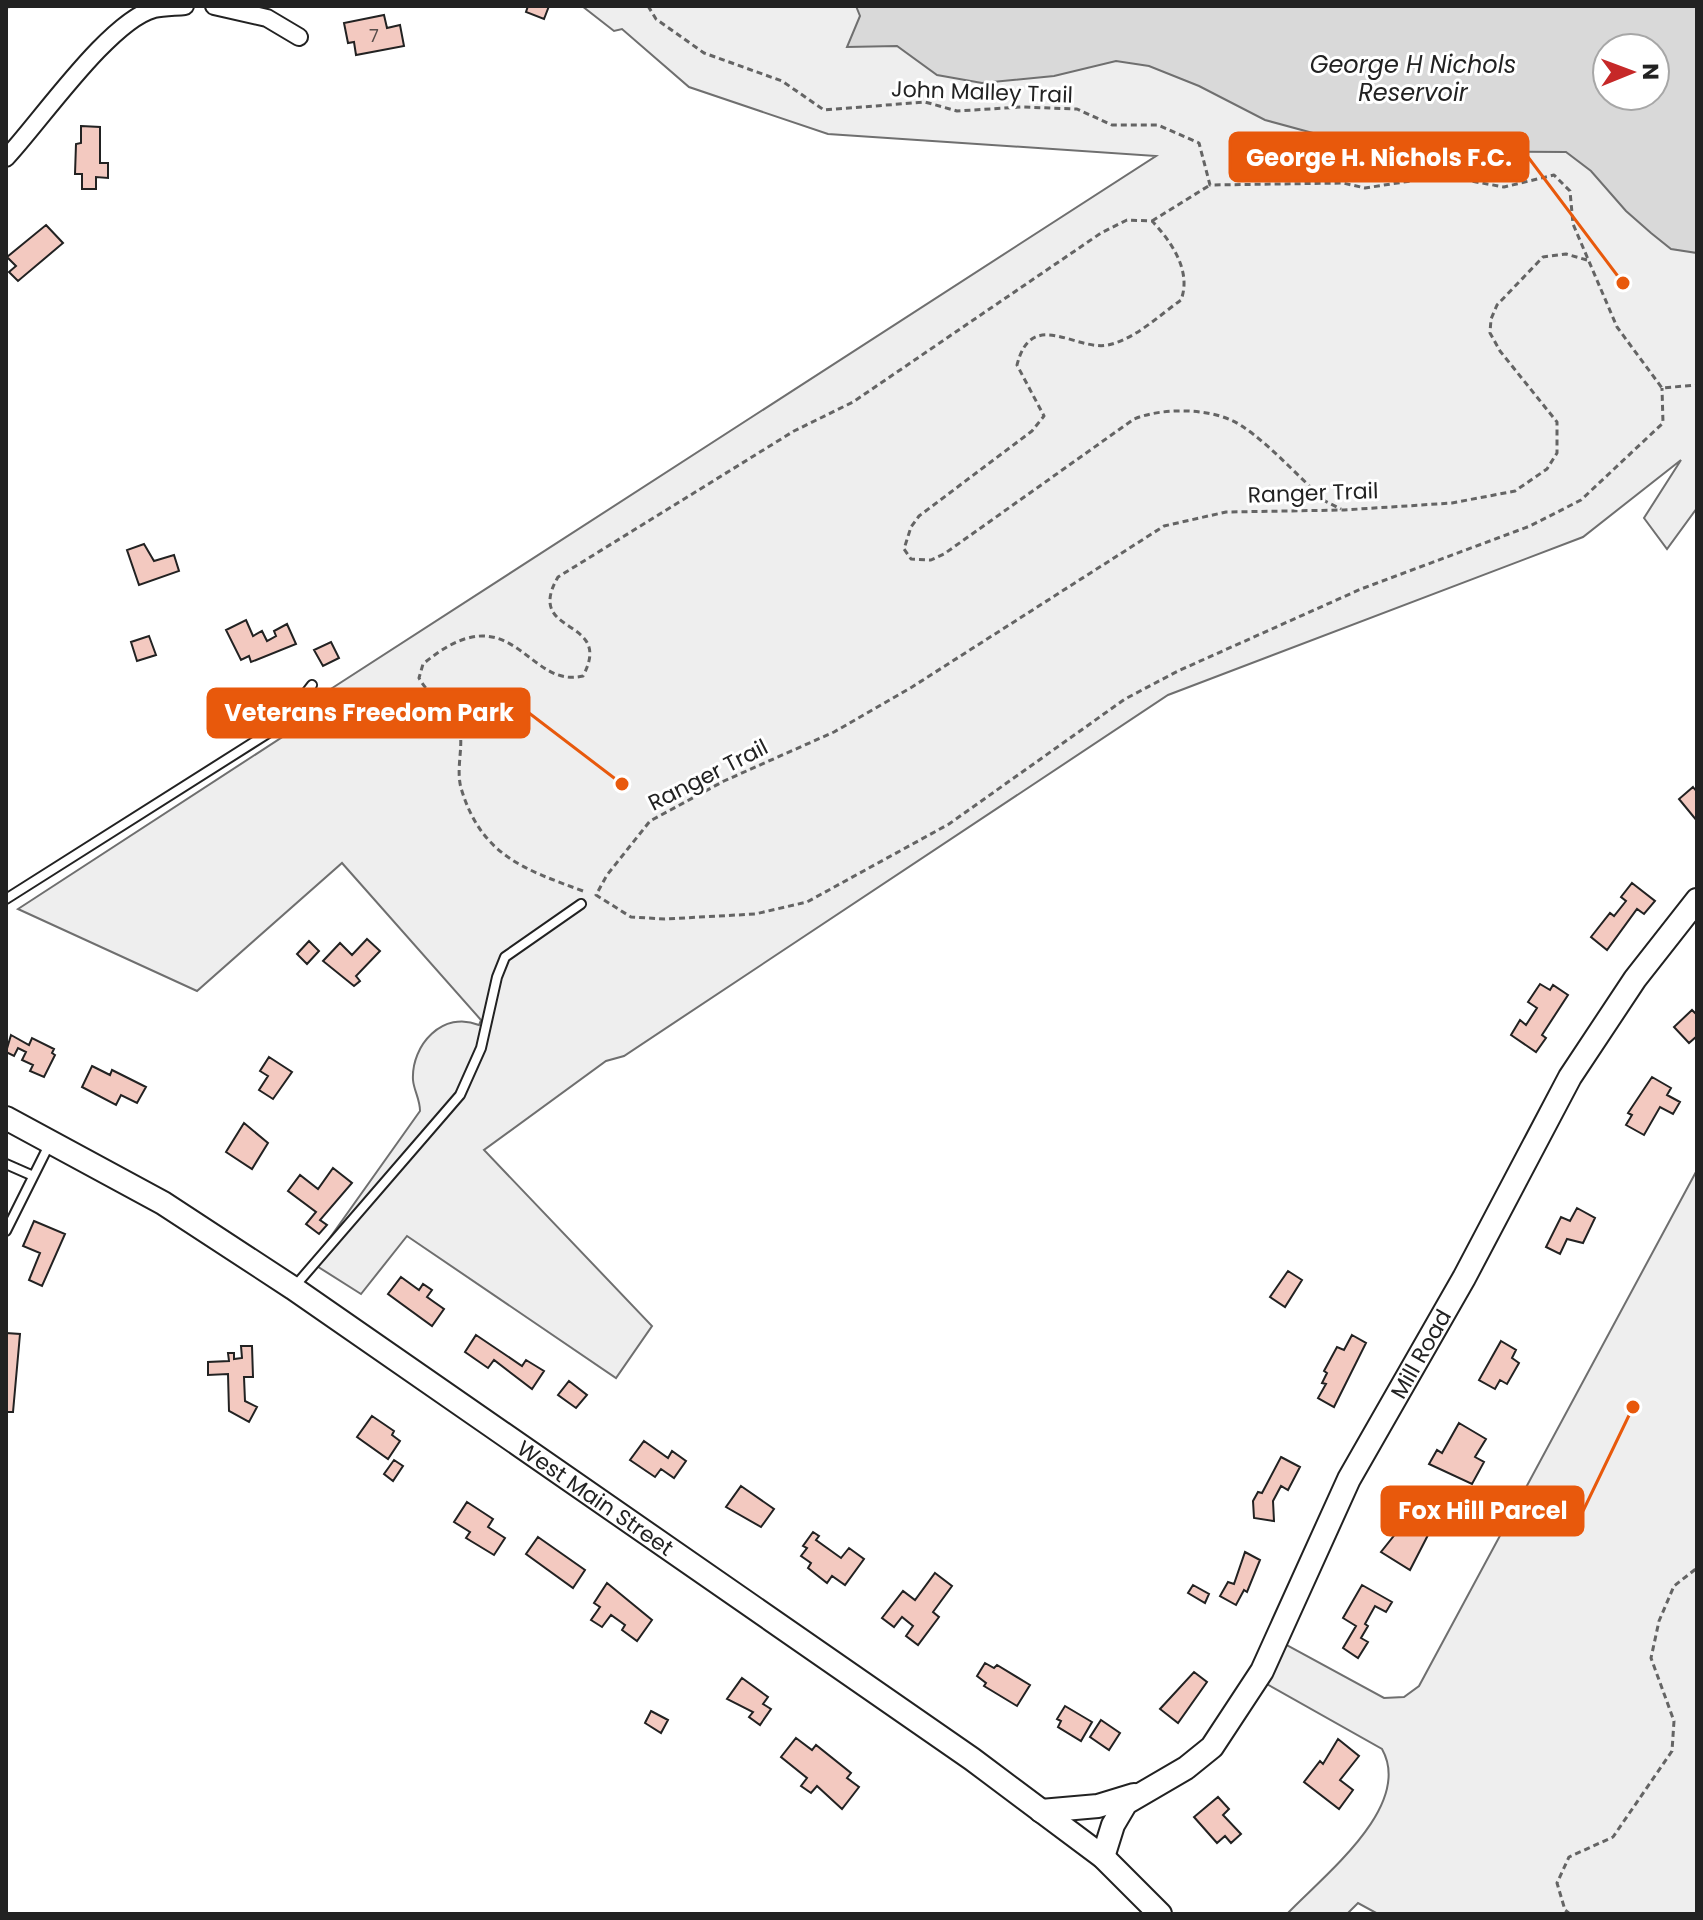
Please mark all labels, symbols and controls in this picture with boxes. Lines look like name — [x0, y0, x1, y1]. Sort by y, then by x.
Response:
house number: 7 — [369, 23, 379, 48]
north arrow — [1591, 32, 1671, 112]
water label: George H Nichols Reservoir — [1310, 48, 1516, 109]
text: N — [1635, 63, 1666, 80]
street label: John Malley Trail — [890, 73, 1074, 111]
callout: George H. Nichols F.C. — [1230, 133, 1528, 181]
text: George H. Nichols F.C. — [1246, 141, 1512, 174]
street label: Ranger Trail — [1247, 475, 1379, 511]
callout: Veterans Freedom Park — [208, 689, 529, 737]
text: Veterans Freedom Park — [224, 696, 514, 729]
street label: Ranger Trail — [643, 732, 773, 818]
street label: Mill Road — [1383, 1303, 1459, 1404]
street label: West Main Street — [511, 1433, 680, 1563]
callout: Fox Hill Parcel — [1382, 1487, 1583, 1535]
text: Fox Hill Parcel — [1398, 1494, 1568, 1527]

